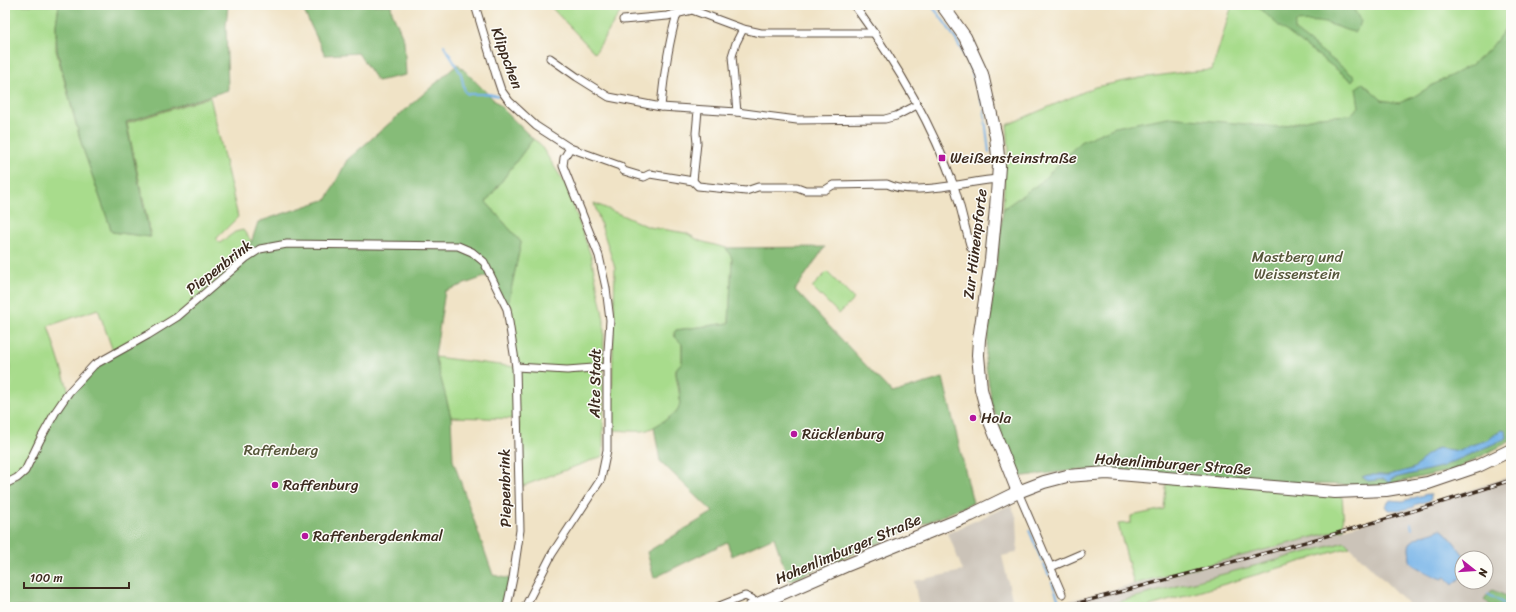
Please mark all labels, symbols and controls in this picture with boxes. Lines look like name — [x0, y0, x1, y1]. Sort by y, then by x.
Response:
street label: Klippchen — [484, 23, 530, 93]
place label: Weißensteinstraße — [950, 145, 1077, 171]
marker: Weißensteinstraße — [937, 153, 947, 163]
street label: Zur Hünenpforte — [955, 187, 995, 301]
street label: Piepenbrink — [180, 233, 258, 301]
park label: Mastberg und Weissenstein — [1252, 244, 1343, 287]
street label: Alte Stadt — [581, 347, 609, 419]
place label: Hola — [981, 405, 1012, 431]
marker: Hola — [968, 413, 978, 423]
place label: Rücklenburg — [802, 421, 885, 447]
marker: Rücklenburg — [789, 429, 799, 439]
park label: Raffenberg — [244, 437, 319, 463]
street label: Hohenlimburger Straße — [1094, 446, 1252, 482]
street label: Piepenbrink — [491, 448, 519, 527]
place label: Raffenburg — [283, 472, 359, 498]
marker: Raffenburg — [270, 480, 280, 490]
street label: Hohenlimburger Straße — [771, 506, 925, 592]
place label: Raffenbergdenkmal — [313, 523, 443, 549]
marker: Raffenbergdenkmal — [300, 531, 310, 541]
north arrow — [1454, 550, 1494, 590]
scale bar — [24, 564, 129, 590]
text: N — [1473, 565, 1494, 580]
text: 100 m — [30, 567, 63, 589]

